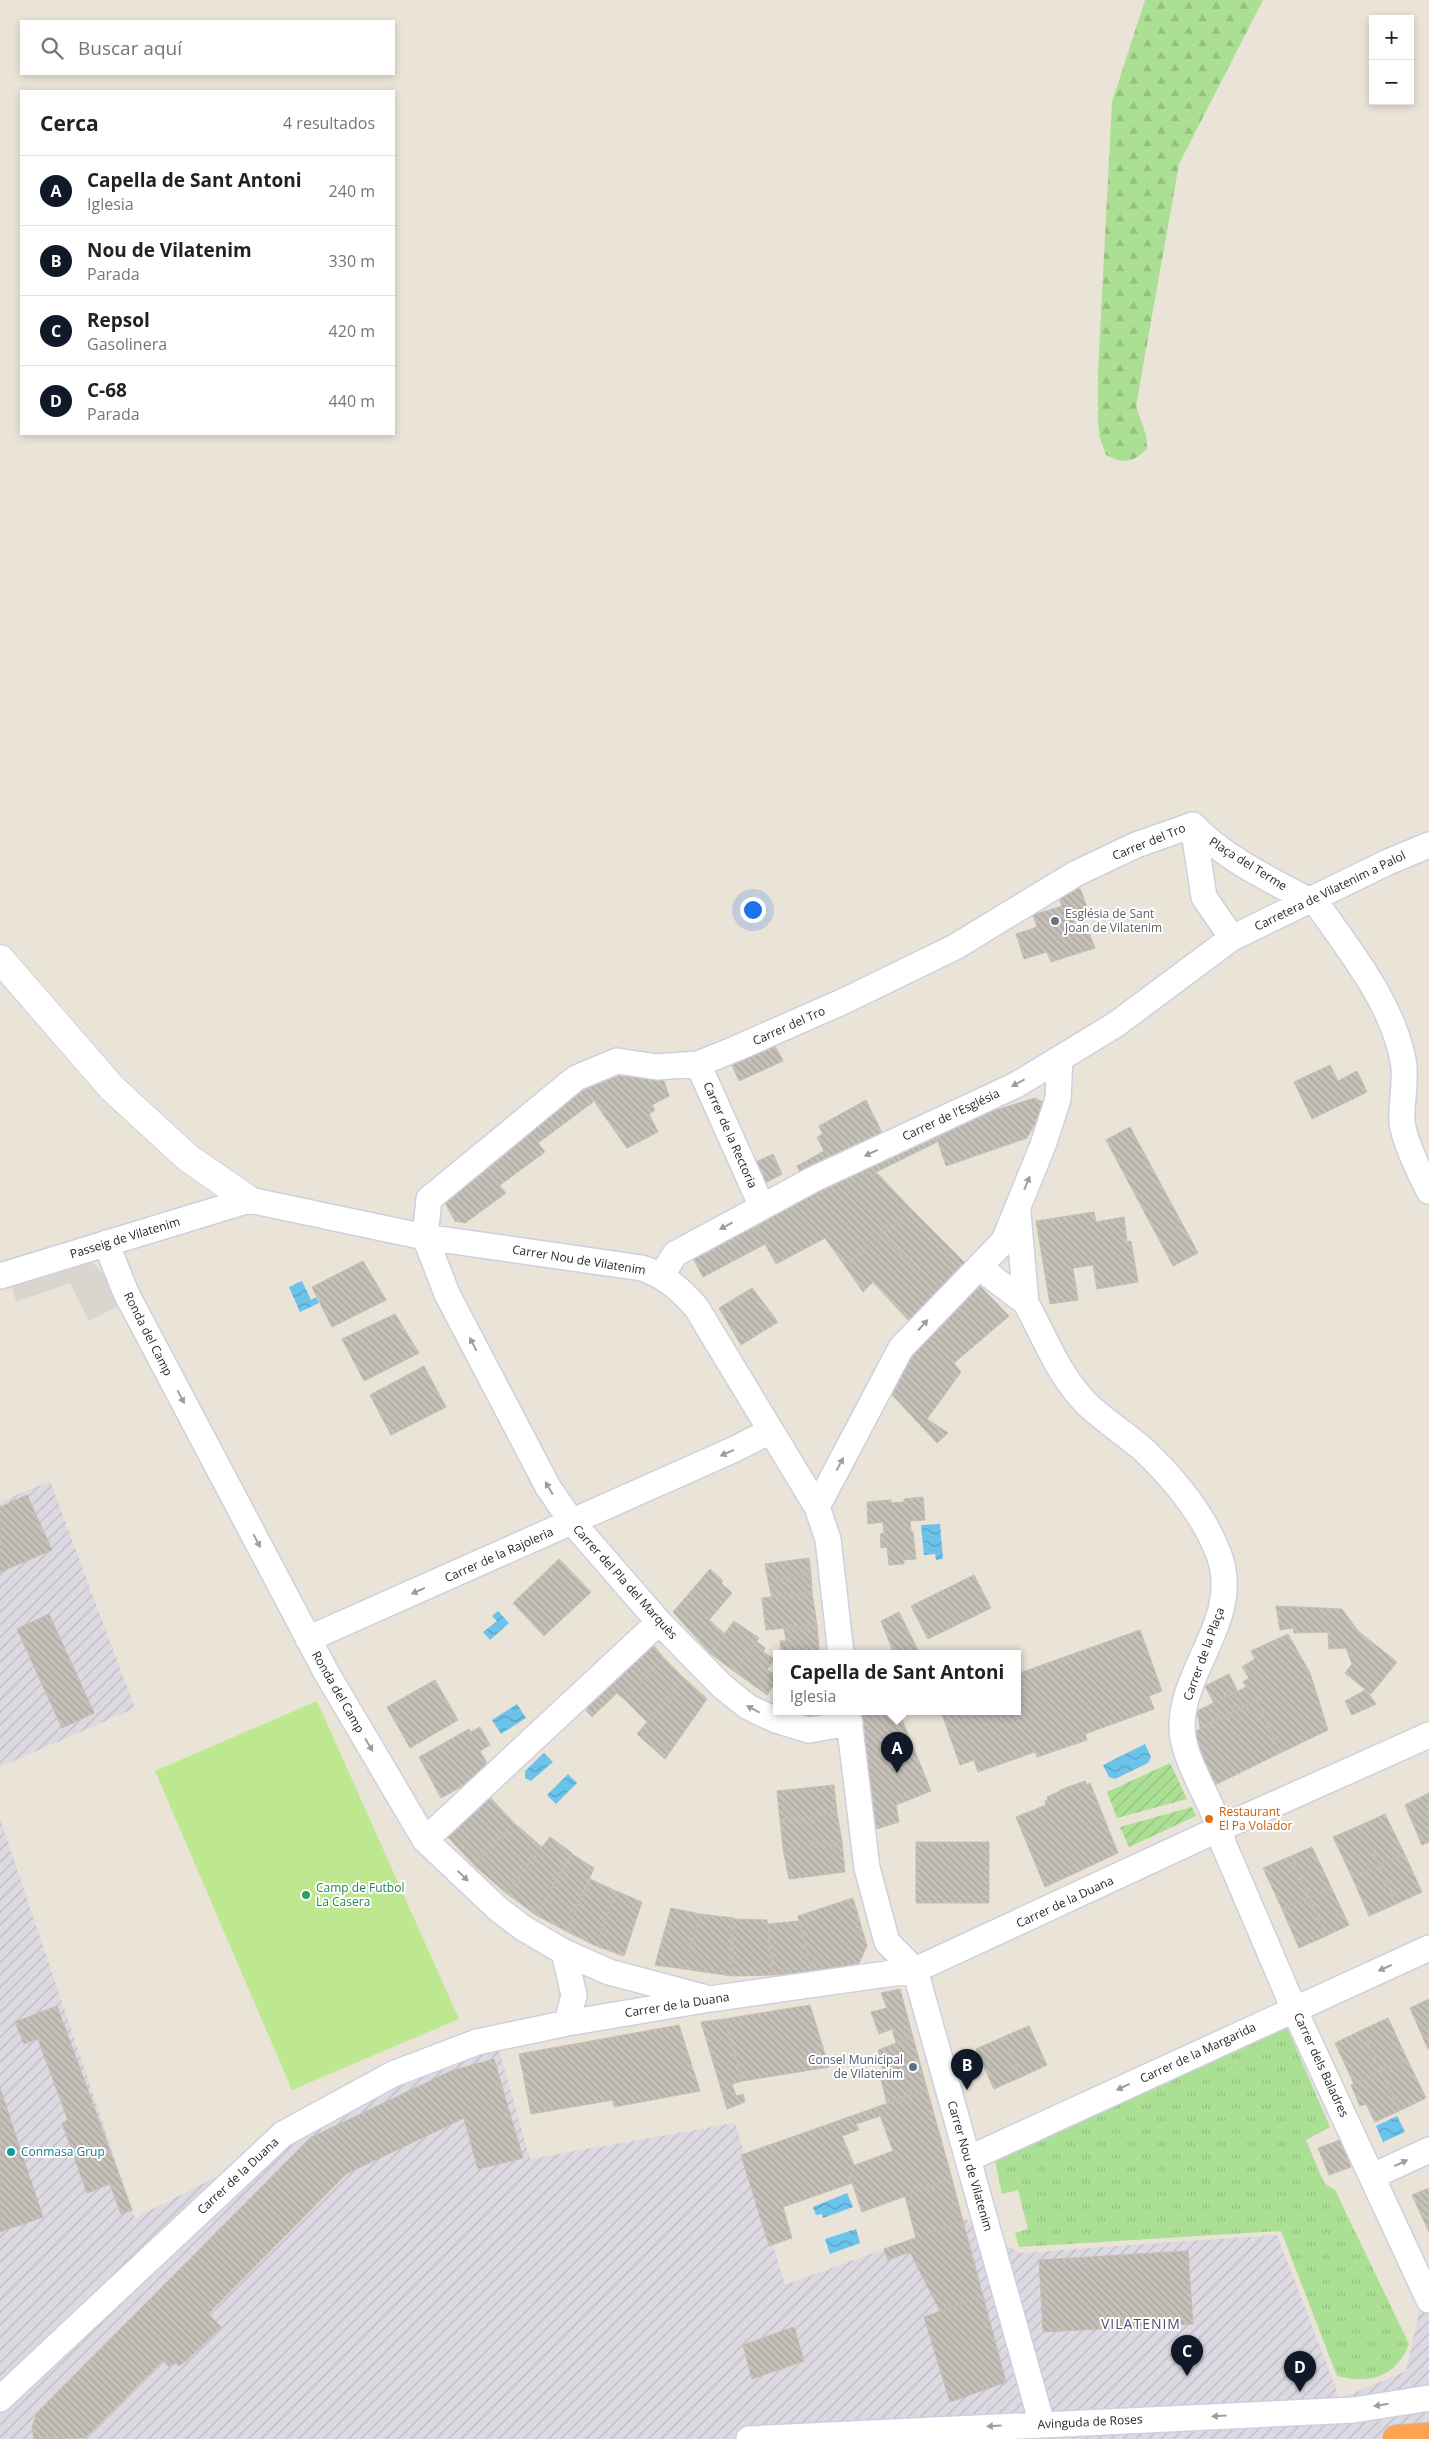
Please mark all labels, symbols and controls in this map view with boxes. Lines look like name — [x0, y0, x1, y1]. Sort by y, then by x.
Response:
map controls — [1369, 15, 1414, 105]
button: + — [1369, 15, 1414, 60]
search box — [20, 20, 395, 75]
icon: search — [38, 34, 66, 62]
text: Buscar aquí — [78, 35, 182, 61]
button: − — [1369, 60, 1414, 105]
text: Cerca — [40, 109, 99, 137]
text: 4 resultados — [283, 112, 375, 134]
text: Capella de Sant Antoni — [87, 167, 302, 193]
text: A — [50, 180, 62, 202]
text: 240 m — [329, 180, 375, 202]
text: Iglesia — [87, 193, 134, 215]
text: Nou de Vilatenim — [87, 237, 252, 263]
text: B — [51, 250, 61, 272]
text: 330 m — [329, 250, 375, 272]
text: Parada — [87, 263, 140, 285]
text: Repsol — [87, 307, 150, 333]
text: C — [51, 320, 61, 342]
text: 420 m — [329, 320, 375, 342]
text: Gasolinera — [87, 333, 167, 355]
text: C-68 — [87, 377, 127, 403]
text: D — [50, 390, 62, 412]
text: 440 m — [329, 390, 375, 412]
text: Parada — [87, 403, 140, 425]
street label: Carrer del Tro — [1110, 819, 1188, 864]
street label: Plaça del Terme — [1206, 833, 1291, 894]
street label: Carretera de Vilatenim a Palol — [1251, 846, 1408, 935]
your location — [740, 897, 766, 923]
place label: Església de Sant Joan de Vilatenim — [1064, 905, 1162, 936]
marker: Església de Sant Joan de Vilatenim — [1049, 915, 1061, 927]
street label: Carrer del Tro — [750, 1002, 828, 1049]
street label: Carrer de la Rectoria — [699, 1079, 762, 1191]
one-way arrow — [1011, 1079, 1025, 1088]
street label: Carrer de l'Església — [899, 1084, 1002, 1145]
one-way arrow — [864, 1149, 878, 1157]
one-way arrow — [1024, 1175, 1032, 1190]
street label: Passeig de Vilatenim — [68, 1213, 182, 1262]
one-way arrow — [719, 1222, 734, 1230]
street label: Carrer Nou de Vilatenim — [511, 1241, 647, 1278]
street label: Ronda del Camp — [120, 1289, 177, 1379]
one-way arrow — [917, 1320, 929, 1332]
one-way arrow — [469, 1337, 477, 1351]
one-way arrow — [177, 1390, 185, 1404]
one-way arrow — [720, 1449, 734, 1457]
one-way arrow — [835, 1457, 844, 1471]
one-way arrow — [544, 1481, 553, 1494]
street label: Carrer del Pla del Marquès — [569, 1521, 682, 1643]
street label: Carrer de la Rajoleria — [442, 1523, 556, 1586]
one-way arrow — [253, 1534, 261, 1548]
one-way arrow — [411, 1587, 425, 1595]
street label: Carrer de la Plaça — [1179, 1605, 1228, 1703]
street label: Ronda del Camp — [308, 1648, 369, 1736]
popup — [773, 1650, 1021, 1715]
text: Capella de Sant Antoni — [790, 1659, 1004, 1685]
text: Iglesia — [790, 1685, 836, 1707]
one-way arrow — [746, 1705, 760, 1713]
pin: A — [881, 1732, 913, 1773]
one-way arrow — [364, 1738, 373, 1751]
place label: Restaurant El Pa Volador — [1219, 1803, 1292, 1834]
marker: Restaurant El Pa Volador — [1203, 1813, 1215, 1825]
one-way arrow — [456, 1870, 468, 1882]
street label: Carrer de la Duana — [1013, 1872, 1116, 1932]
place label: Camp de Futbol La Casera — [316, 1879, 404, 1910]
marker: Camp de Futbol La Casera — [300, 1889, 312, 1901]
one-way arrow — [1378, 1964, 1392, 1972]
street label: Carrer de la Duana — [623, 1988, 730, 2021]
street label: Carrer dels Baladres — [1290, 2010, 1353, 2120]
street label: Carrer de la Margarida — [1137, 2018, 1259, 2087]
pin: B — [951, 2049, 983, 2090]
place label: Consel Municipal de Vilatenim — [808, 2051, 903, 2082]
marker: Consel Municipal de Vilatenim — [907, 2061, 919, 2073]
one-way arrow — [1116, 2084, 1130, 2092]
street label: Carrer Nou de Vilatenim — [944, 2099, 997, 2233]
street label: Carrer de la Duana — [193, 2133, 282, 2218]
place label: Conmasa Grup — [21, 2143, 105, 2160]
marker: Conmasa Grup — [5, 2146, 17, 2158]
one-way arrow — [1394, 2158, 1408, 2166]
district label: VILATENIM — [1101, 2314, 1181, 2333]
pin: C — [1171, 2335, 1203, 2376]
pin: D — [1284, 2351, 1316, 2392]
one-way arrow — [1373, 2402, 1389, 2410]
street label: Avinguda de Roses — [1037, 2410, 1143, 2433]
one-way arrow — [1211, 2412, 1227, 2420]
one-way arrow — [985, 2423, 1001, 2431]

